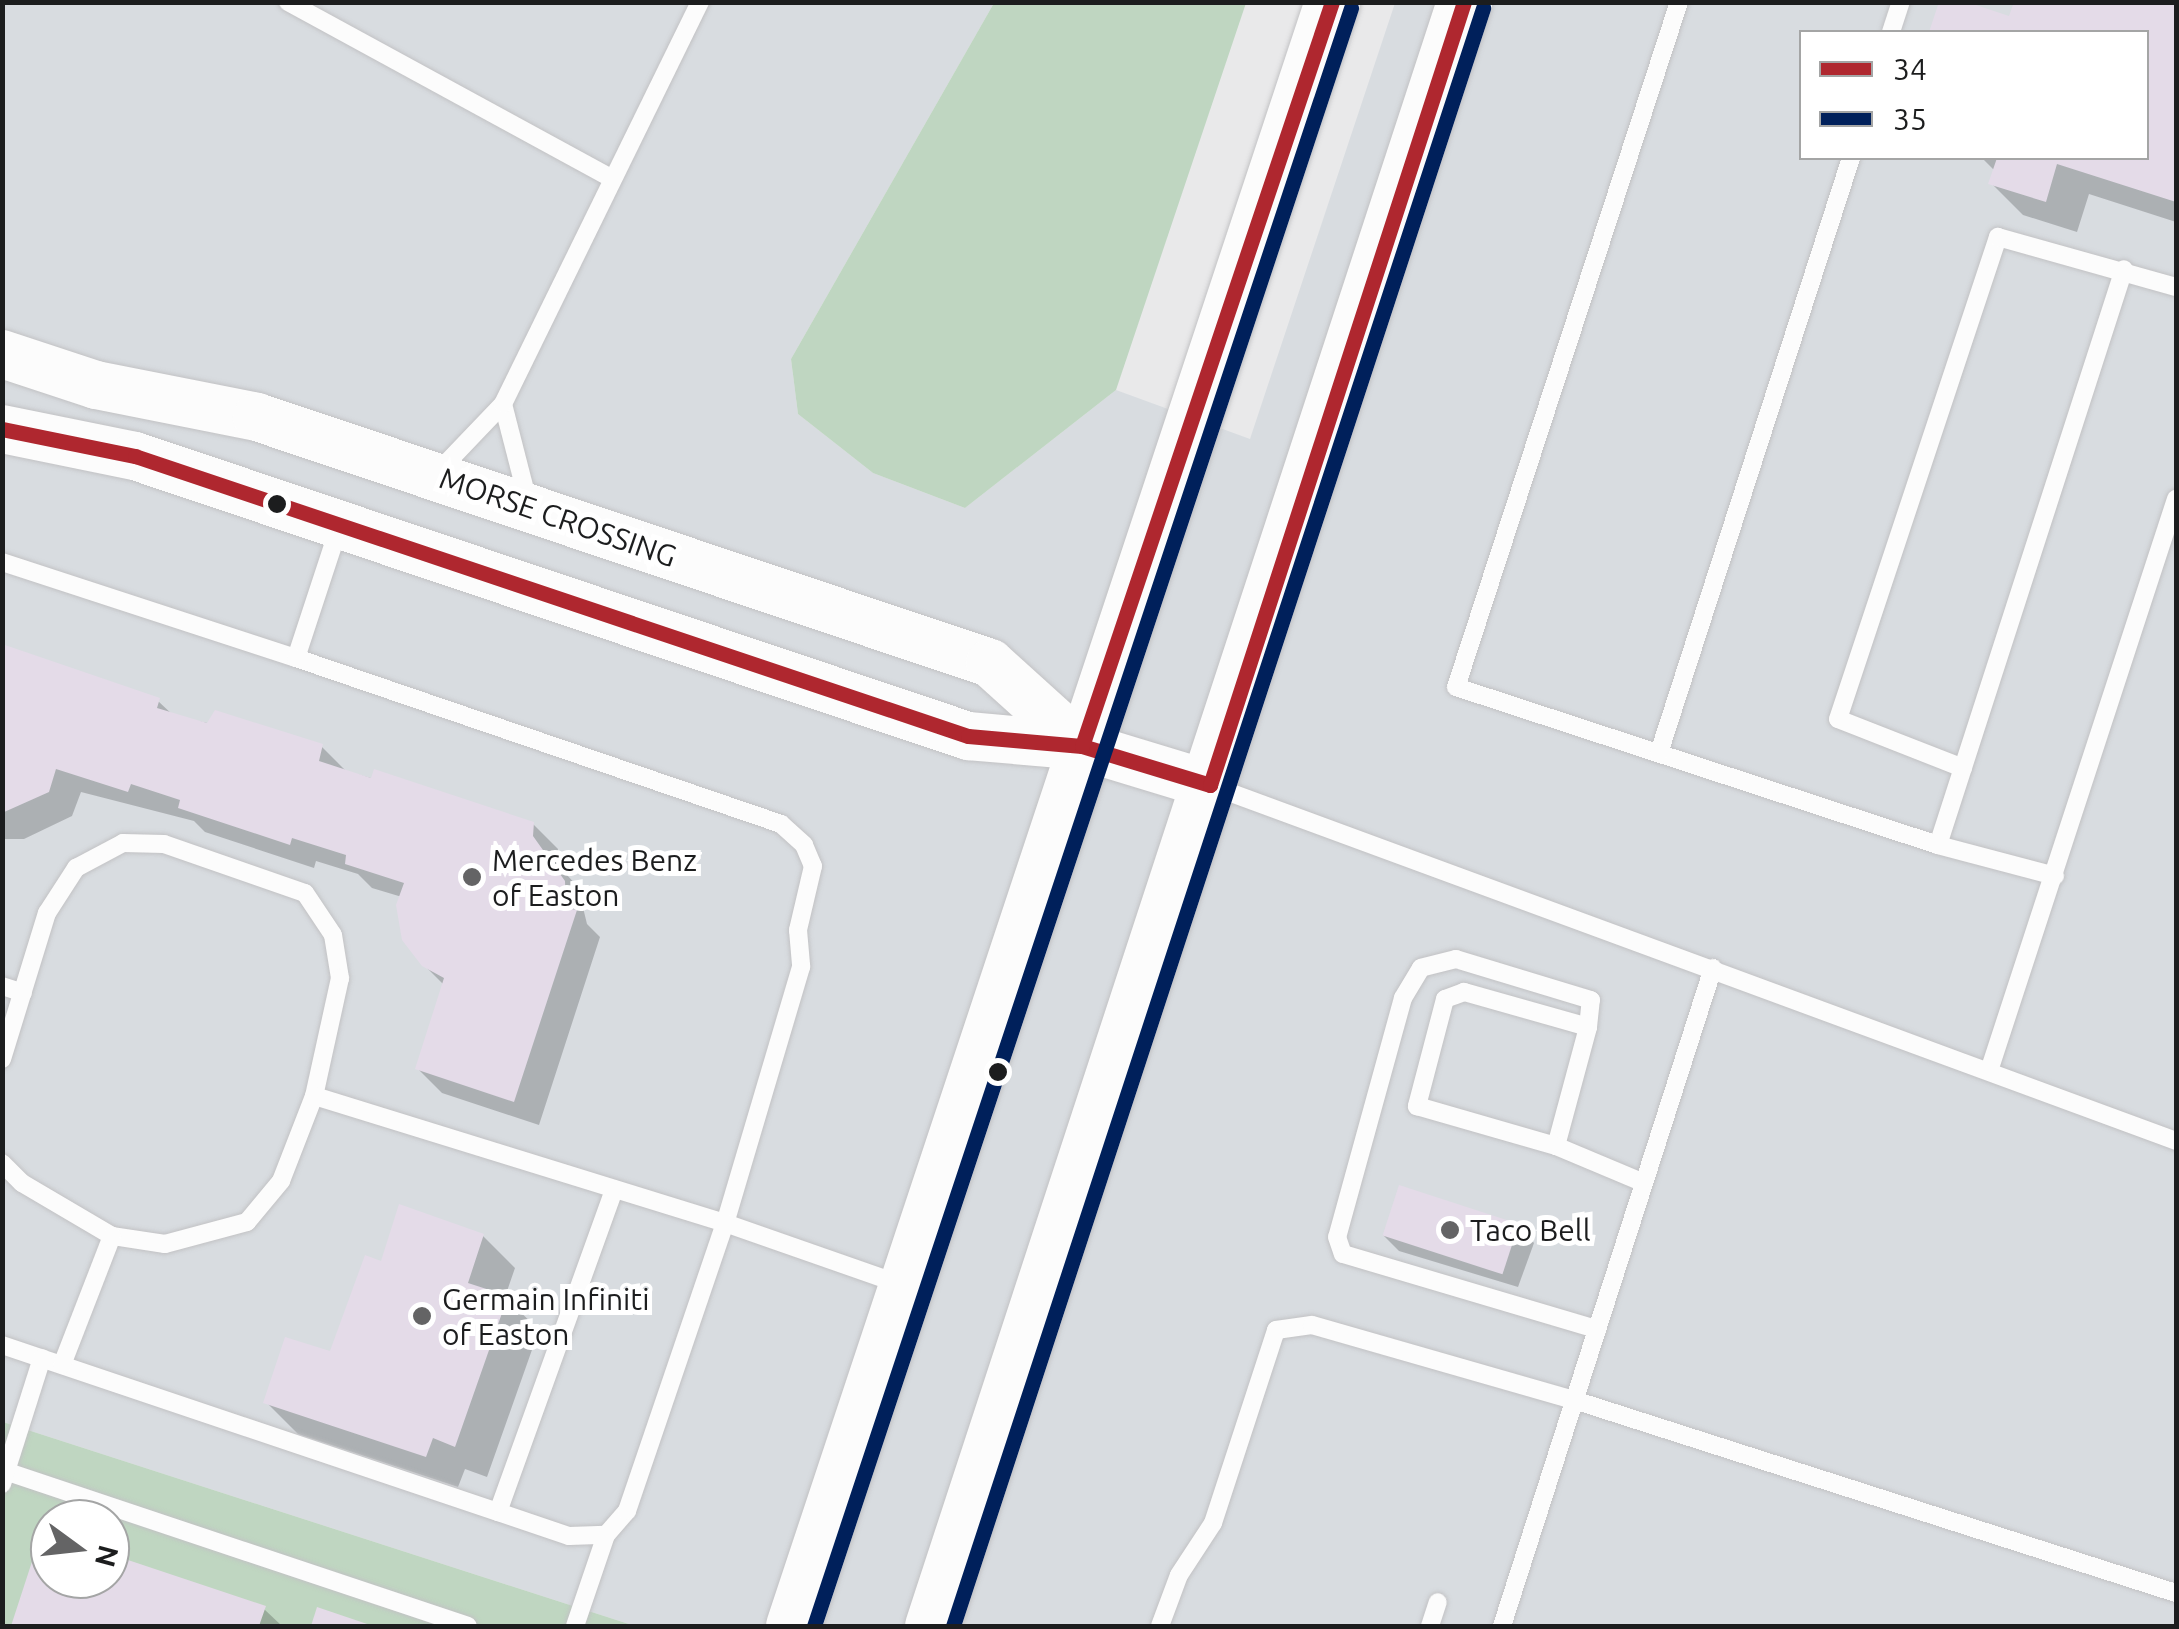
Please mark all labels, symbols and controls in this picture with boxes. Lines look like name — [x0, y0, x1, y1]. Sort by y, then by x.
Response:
legend — [1799, 30, 2149, 160]
text: 34 — [1893, 52, 1927, 86]
text: 35 — [1893, 102, 1927, 136]
street label: MORSE CROSSING — [435, 460, 681, 574]
unlabelled marker — [267, 494, 287, 514]
place label: Mercedes Benz of Easton — [492, 842, 697, 912]
marker: Mercedes Benz of Easton — [461, 866, 483, 888]
unlabelled marker — [988, 1062, 1008, 1082]
place label: Taco Bell — [1470, 1212, 1591, 1248]
marker: Taco Bell — [1439, 1219, 1461, 1241]
place label: Germain Infiniti of Easton — [442, 1281, 649, 1352]
marker: Germain Infiniti of Easton — [411, 1305, 433, 1327]
north arrow — [30, 1499, 130, 1599]
text: N — [90, 1542, 125, 1570]

